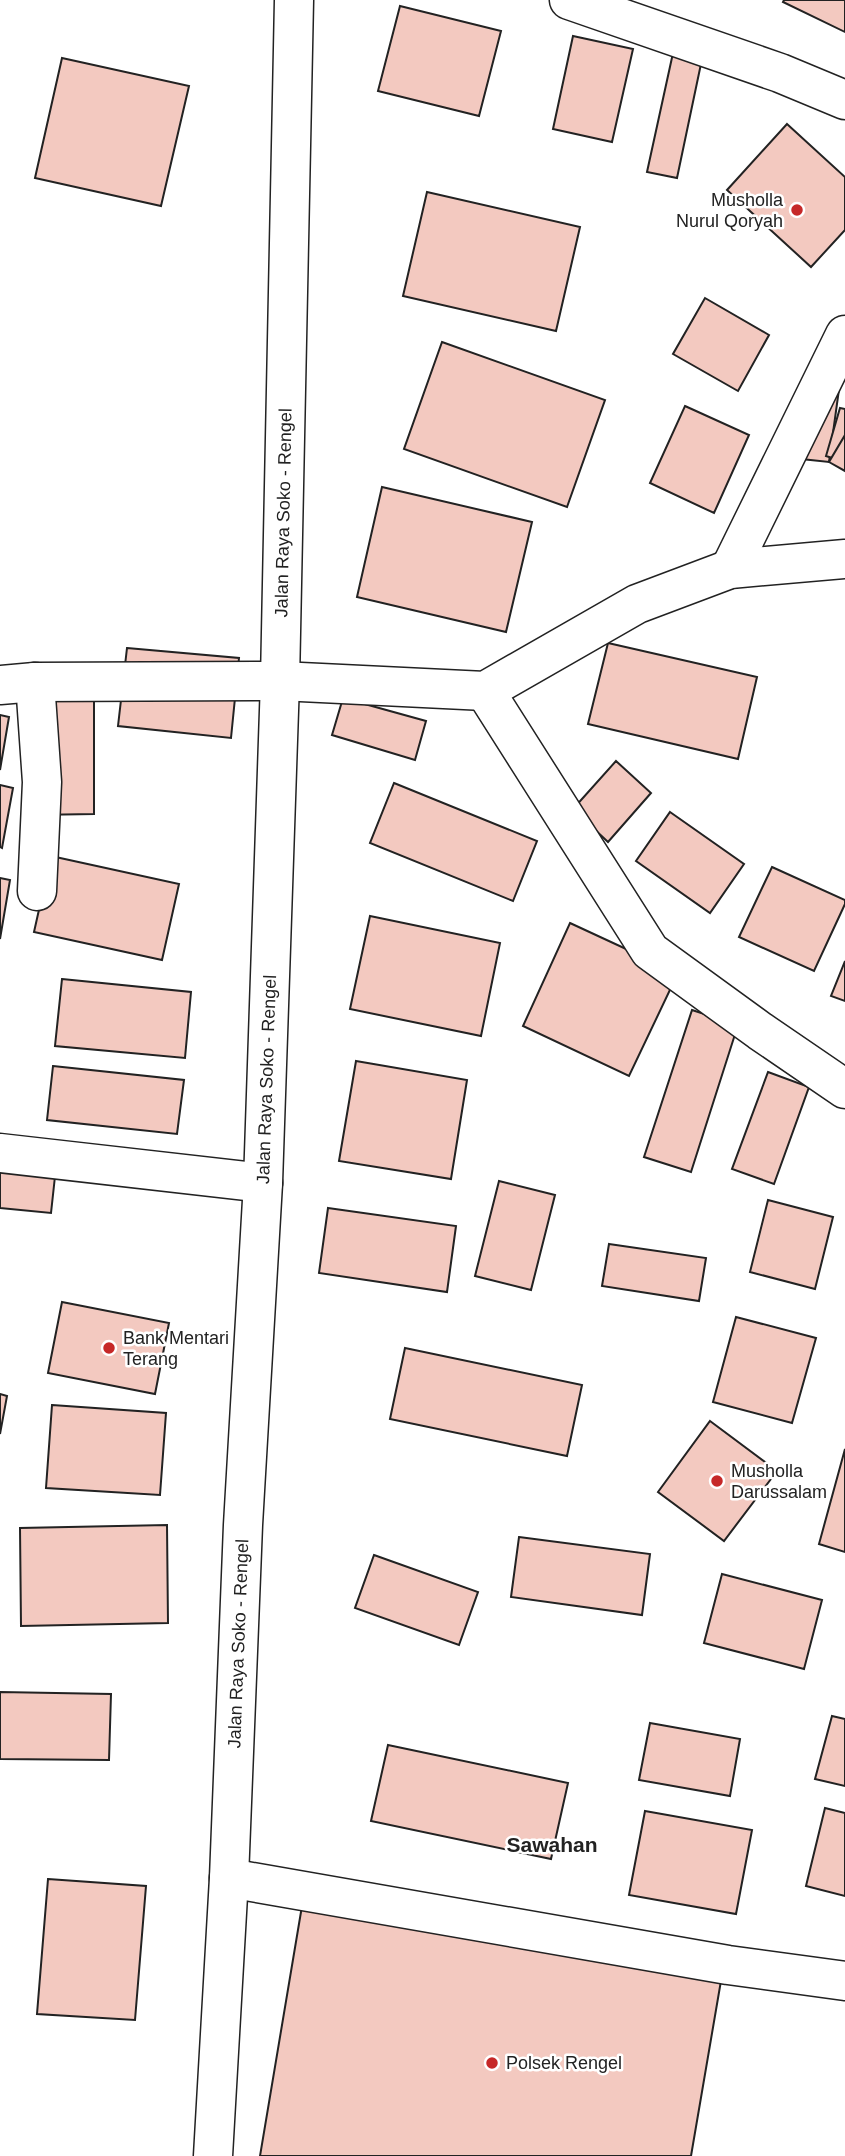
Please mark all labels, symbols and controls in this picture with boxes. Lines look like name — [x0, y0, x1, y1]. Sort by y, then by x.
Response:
place label: Musholla Nurul Qoryah — [676, 190, 784, 231]
marker: Musholla Nurul Qoryah — [789, 202, 805, 218]
street label: Jalan Raya Soko - Rengel — [271, 408, 296, 617]
street label: Jalan Raya Soko - Rengel — [253, 974, 280, 1184]
place label: Bank Mentari Terang — [123, 1328, 229, 1369]
marker: Bank Mentari Terang — [101, 1340, 117, 1356]
place label: Musholla Darussalam — [731, 1461, 827, 1502]
marker: Musholla Darussalam — [709, 1473, 725, 1489]
street label: Jalan Raya Soko - Rengel — [224, 1539, 252, 1749]
district label: Sawahan — [506, 1833, 598, 1856]
place label: Polsek Rengel — [506, 2053, 622, 2073]
marker: Polsek Rengel — [484, 2055, 500, 2071]

